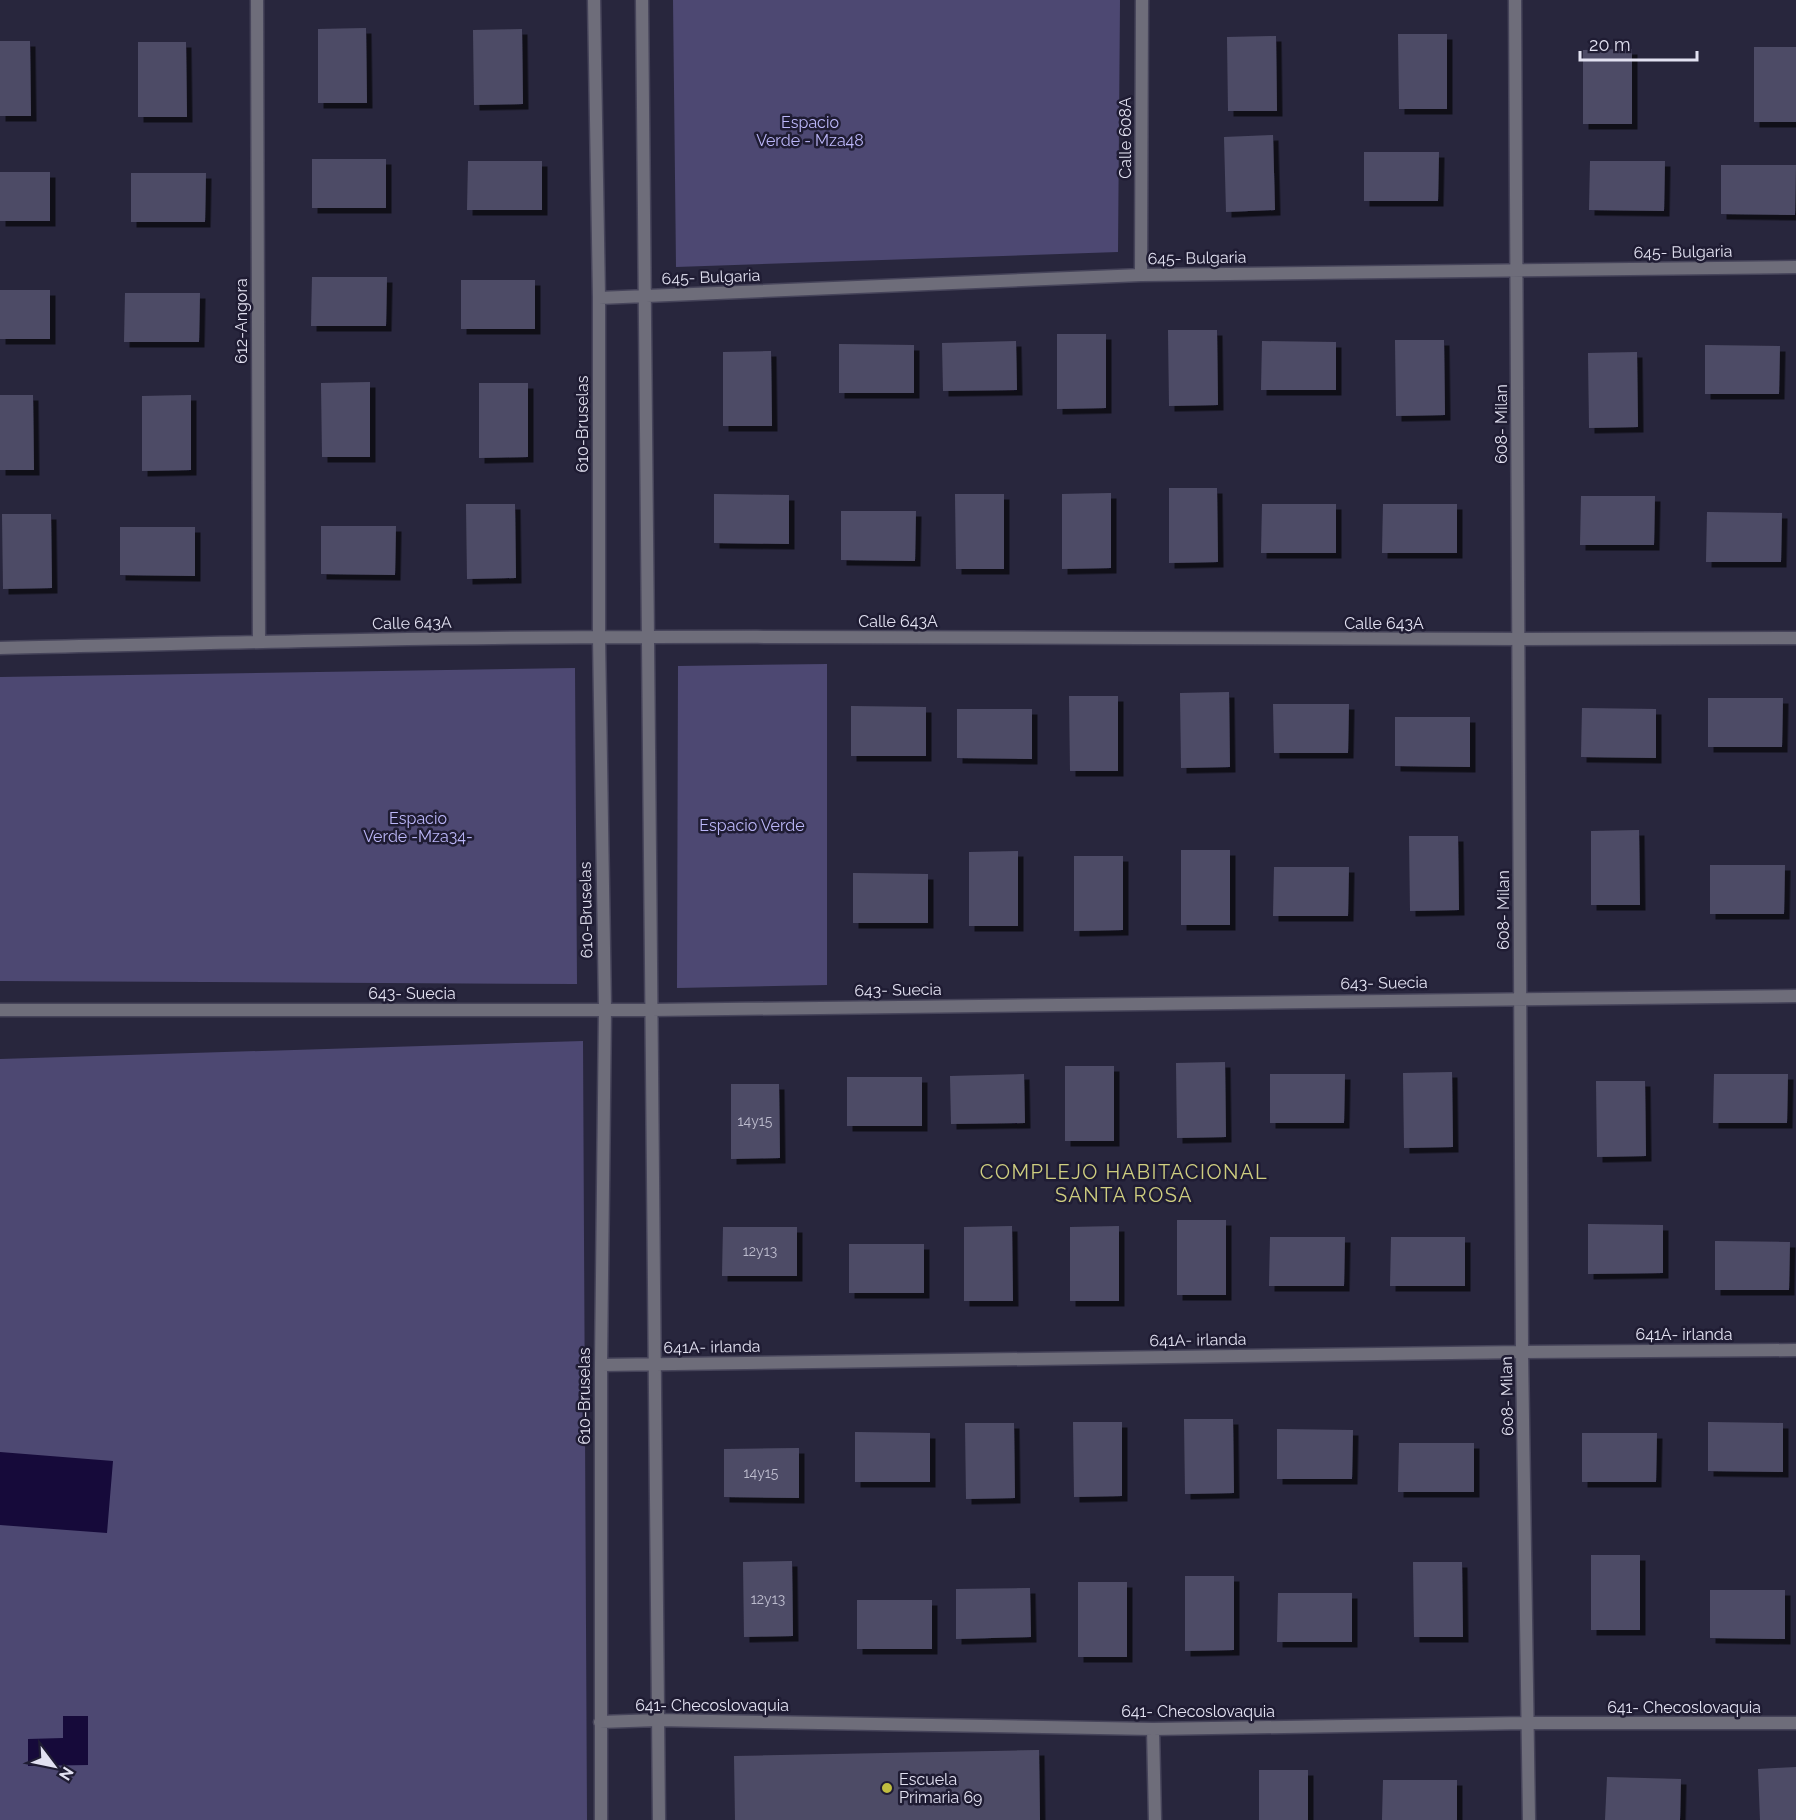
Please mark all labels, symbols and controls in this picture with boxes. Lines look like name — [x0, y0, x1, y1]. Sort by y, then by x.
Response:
scale bar — [1580, 24, 1697, 62]
text: 20 m — [1589, 34, 1631, 55]
street label: Calle 608A — [1116, 97, 1135, 179]
park label: Espacio Verde - Mza48 — [756, 113, 864, 150]
street label: 645- Bulgaria — [1633, 242, 1733, 262]
street label: 645- Bulgaria — [1147, 248, 1247, 268]
street label: 645- Bulgaria — [661, 266, 761, 288]
street label: 612-Angora — [232, 278, 251, 364]
street label: 610-Bruselas — [573, 375, 592, 472]
street label: 608- Milan — [1492, 384, 1511, 464]
street label: Calle 643A — [858, 612, 938, 631]
street label: Calle 643A — [372, 613, 452, 633]
street label: Calle 643A — [1344, 614, 1424, 633]
park label: Espacio Verde -Mza34- — [363, 809, 473, 846]
park label: Espacio Verde — [699, 816, 805, 835]
street label: 610-Bruselas — [576, 861, 596, 959]
street label: 608- Milan — [1494, 870, 1513, 950]
street label: 643- Suecia — [1340, 973, 1428, 993]
street label: 643- Suecia — [854, 980, 942, 1000]
street label: 643- Suecia — [368, 984, 456, 1003]
house number: 14y15 — [738, 1113, 773, 1129]
district label: COMPLEJO HABITACIONAL SANTA ROSA — [980, 1160, 1268, 1207]
house number: 12y13 — [743, 1243, 777, 1259]
street label: 641A- irlanda — [1636, 1325, 1733, 1344]
street label: 641A- irlanda — [1149, 1330, 1247, 1350]
street label: 641A- irlanda — [663, 1337, 761, 1357]
street label: 610-Bruselas — [575, 1347, 594, 1444]
street label: 608- Milan — [1497, 1356, 1517, 1436]
house number: 14y15 — [744, 1465, 779, 1481]
house number: 12y13 — [751, 1591, 785, 1607]
street label: 641- Checoslovaquia — [635, 1696, 789, 1715]
street label: 641- Checoslovaquia — [1607, 1698, 1761, 1717]
street label: 641- Checoslovaquia — [1121, 1702, 1275, 1721]
north arrow — [24, 1736, 84, 1796]
text: N — [55, 1763, 78, 1784]
place label: Escuela Primaria 69 — [899, 1770, 982, 1807]
marker: Escuela Primaria 69 — [880, 1781, 894, 1795]

